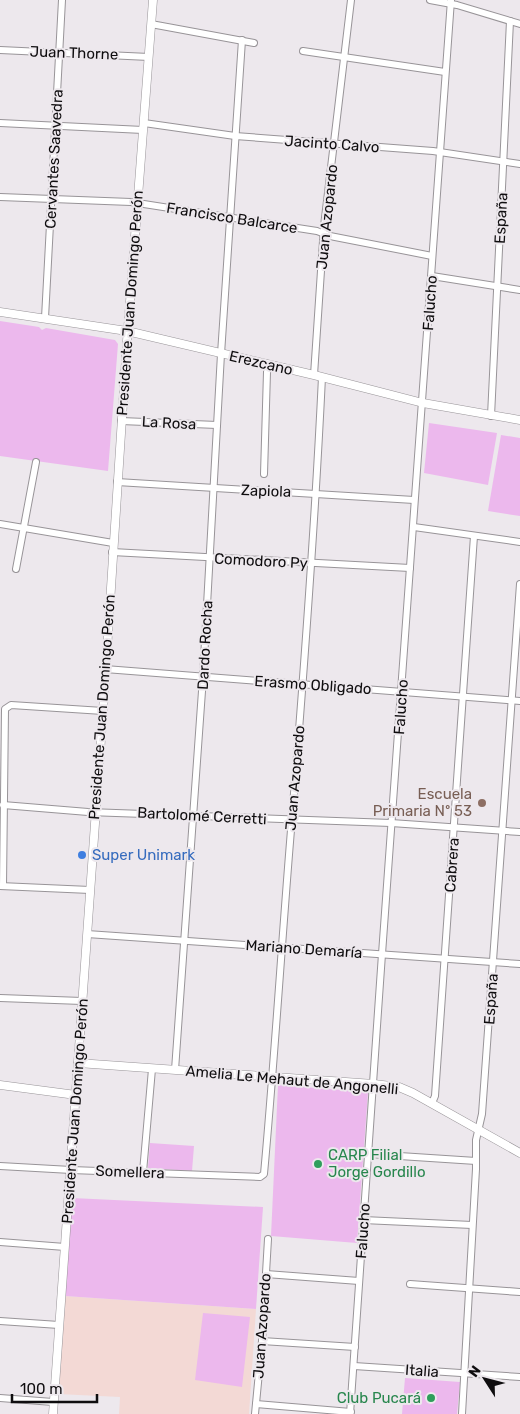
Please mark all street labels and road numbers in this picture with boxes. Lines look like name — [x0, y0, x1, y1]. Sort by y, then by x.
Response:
street label: Juan Thorne — [29, 42, 119, 64]
street label: Cervantes Saavedra — [41, 89, 67, 229]
street label: Jacinto Calvo — [284, 132, 380, 156]
street label: Juan Azopardo — [313, 164, 341, 270]
street label: Presidente Juan Domingo Perón — [113, 190, 147, 416]
street label: España — [491, 192, 511, 244]
street label: Francisco Balcarce — [165, 199, 299, 237]
street label: Falucho — [419, 275, 441, 331]
street label: Erezcano — [227, 347, 295, 379]
street label: La Rosa — [141, 413, 197, 433]
street label: Zapiola — [241, 481, 291, 501]
street label: Comodoro Py — [214, 550, 308, 572]
street label: Presidente Juan Domingo Perón — [85, 594, 119, 820]
street label: Dardo Rocha — [194, 600, 216, 690]
street label: Erasmo Obligado — [254, 672, 372, 698]
street label: Falucho — [390, 679, 412, 735]
street label: Juan Azopardo — [281, 725, 309, 831]
street label: Bartolomé Cerretti — [137, 804, 267, 828]
street label: Cabrera — [441, 837, 463, 893]
street label: Mariano Demaría — [245, 936, 363, 962]
street label: España — [480, 973, 502, 1025]
street label: Presidente Juan Domingo Perón — [58, 998, 92, 1224]
street label: Amelia Le Mehaut de Angonelli — [185, 1062, 399, 1098]
street label: Somellera — [95, 1162, 165, 1182]
street label: Falucho — [352, 1203, 374, 1259]
street label: Juan Azopardo — [249, 1273, 275, 1379]
street label: Italia — [405, 1361, 439, 1381]

